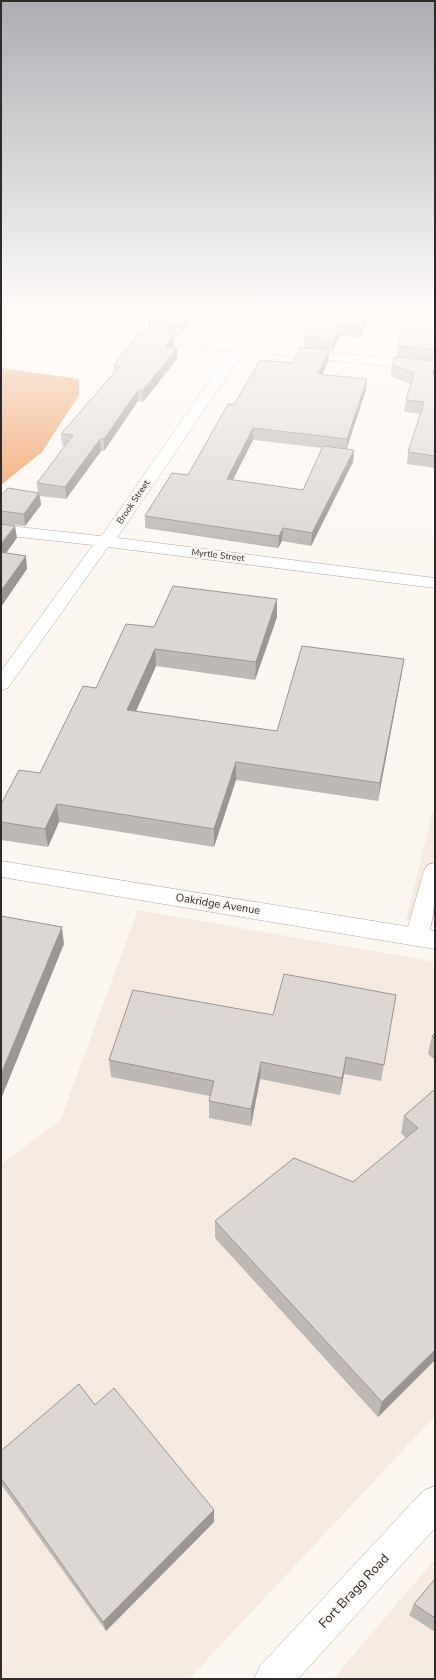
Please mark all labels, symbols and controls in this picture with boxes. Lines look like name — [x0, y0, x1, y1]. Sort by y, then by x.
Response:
street label: Brook Street — [114, 477, 153, 526]
street label: Myrtle Street — [191, 546, 246, 564]
street label: Oakridge Avenue — [175, 890, 261, 918]
street label: Fort Bragg Road — [315, 1550, 393, 1632]

